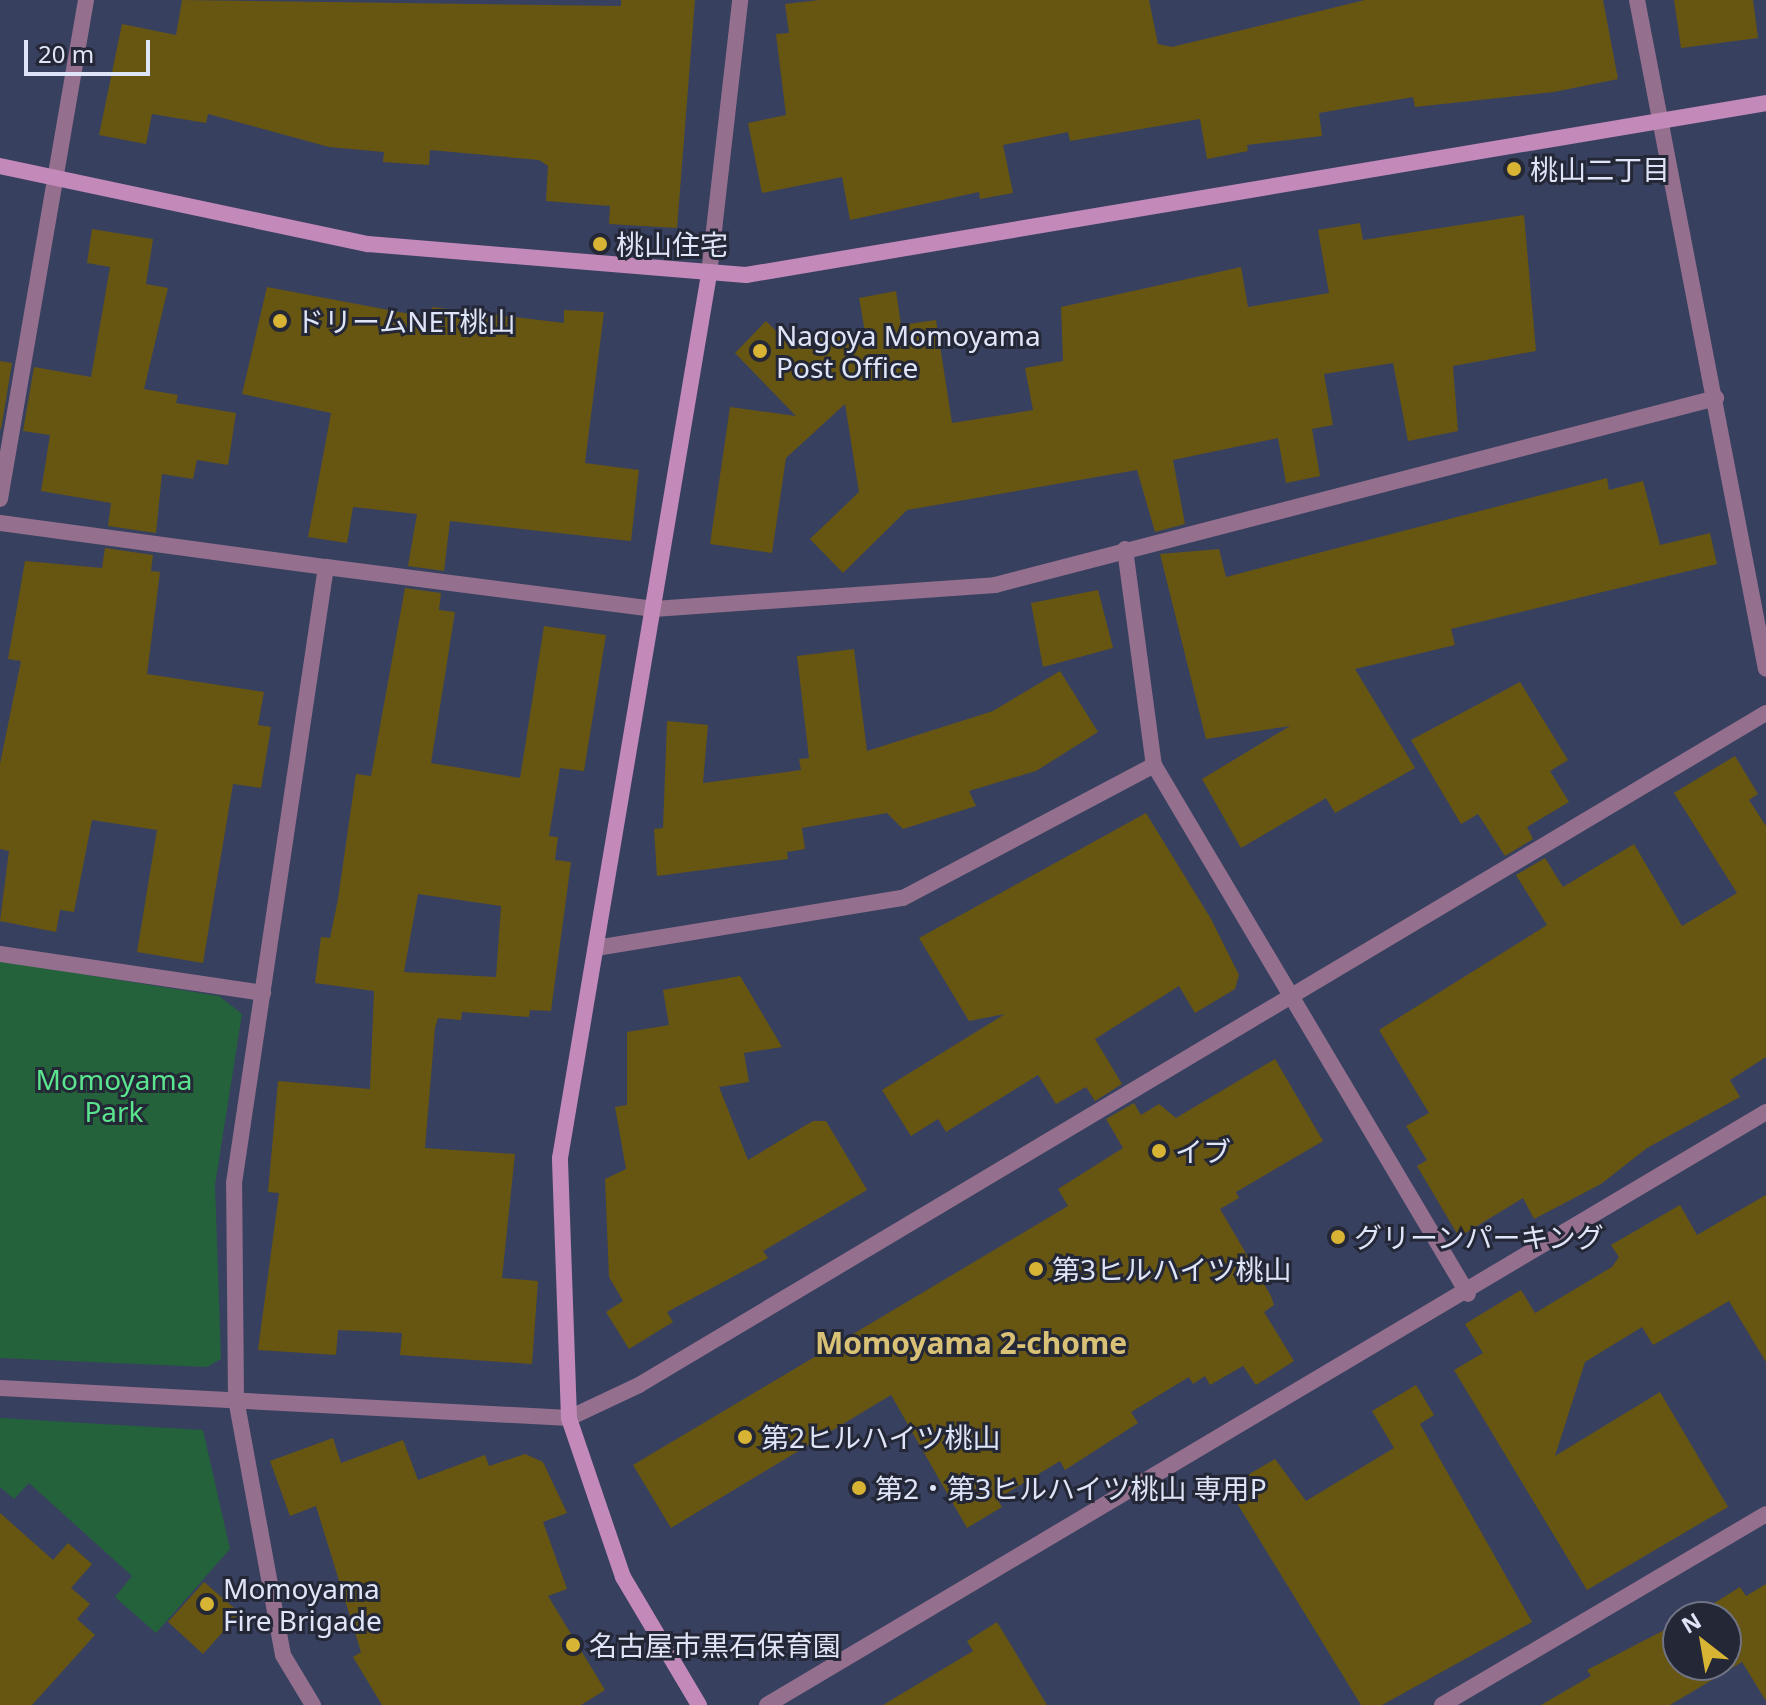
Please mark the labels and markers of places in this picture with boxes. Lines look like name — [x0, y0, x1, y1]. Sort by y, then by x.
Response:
place label: 桃山二丁目 — [1530, 152, 1670, 186]
marker: 桃山二丁目 — [1505, 160, 1523, 178]
place label: 桃山住宅 — [616, 227, 728, 261]
marker: 桃山住宅 — [591, 235, 609, 253]
place label: ドリームNET桃山 — [296, 304, 516, 338]
marker: ドリームNET桃山 — [271, 312, 289, 330]
place label: Nagoya Momoyama Post Office — [776, 318, 1041, 384]
marker: Nagoya Momoyama Post Office — [751, 342, 769, 360]
place label: イブ — [1175, 1134, 1231, 1168]
marker: イブ — [1150, 1142, 1168, 1160]
place label: グリーンパーキング — [1354, 1220, 1606, 1254]
marker: グリーンパーキング — [1329, 1228, 1347, 1246]
place label: 第3ヒルハイツ桃山 — [1052, 1252, 1292, 1286]
marker: 第3ヒルハイツ桃山 — [1027, 1260, 1045, 1278]
place label: 第2ヒルハイツ桃山 — [761, 1420, 1001, 1454]
marker: 第2ヒルハイツ桃山 — [736, 1428, 754, 1446]
place label: 第2・第3ヒルハイツ桃山 専用P — [875, 1471, 1267, 1505]
marker: 第2・第3ヒルハイツ桃山 専用P — [850, 1479, 868, 1497]
place label: Momoyama Fire Brigade — [223, 1571, 382, 1637]
marker: Momoyama Fire Brigade — [198, 1595, 216, 1613]
place label: 名古屋市黒石保育園 — [589, 1628, 841, 1662]
marker: 名古屋市黒石保育園 — [564, 1636, 582, 1654]

